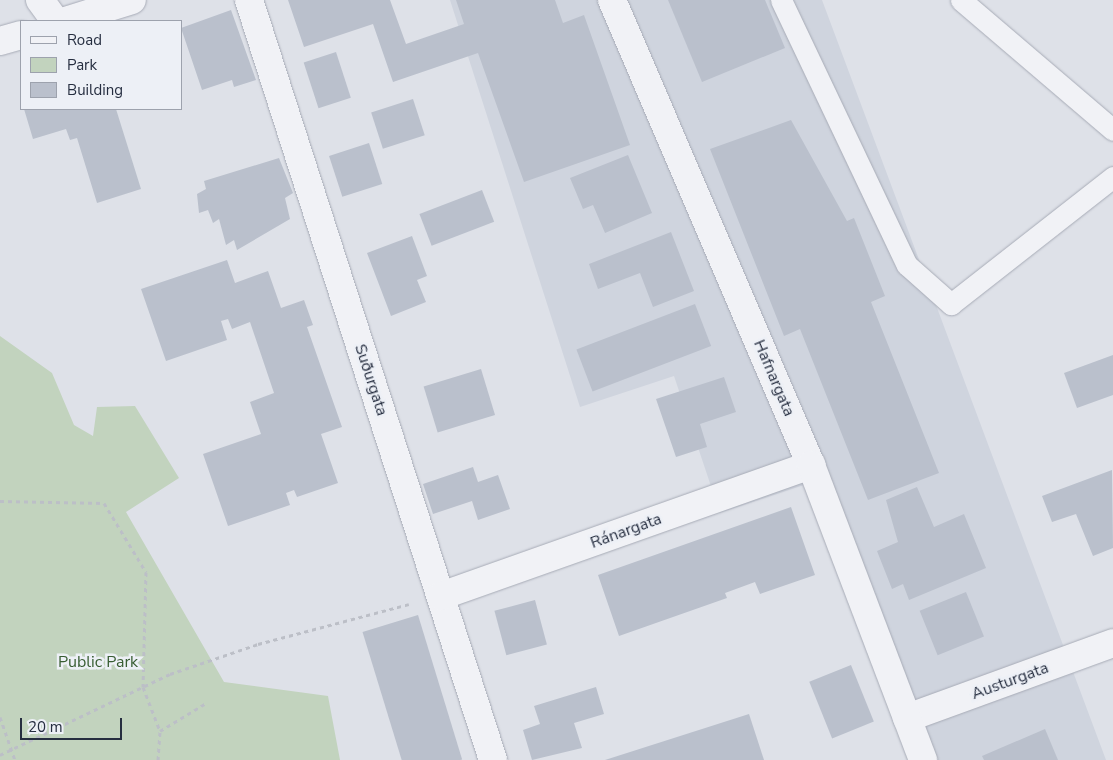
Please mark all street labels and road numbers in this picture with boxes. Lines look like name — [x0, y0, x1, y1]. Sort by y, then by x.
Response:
street label: Hafnargata — [749, 337, 799, 419]
street label: Suðurgata — [350, 342, 392, 418]
street label: Ránargata — [588, 509, 664, 553]
street label: Austurgata — [969, 658, 1051, 704]

